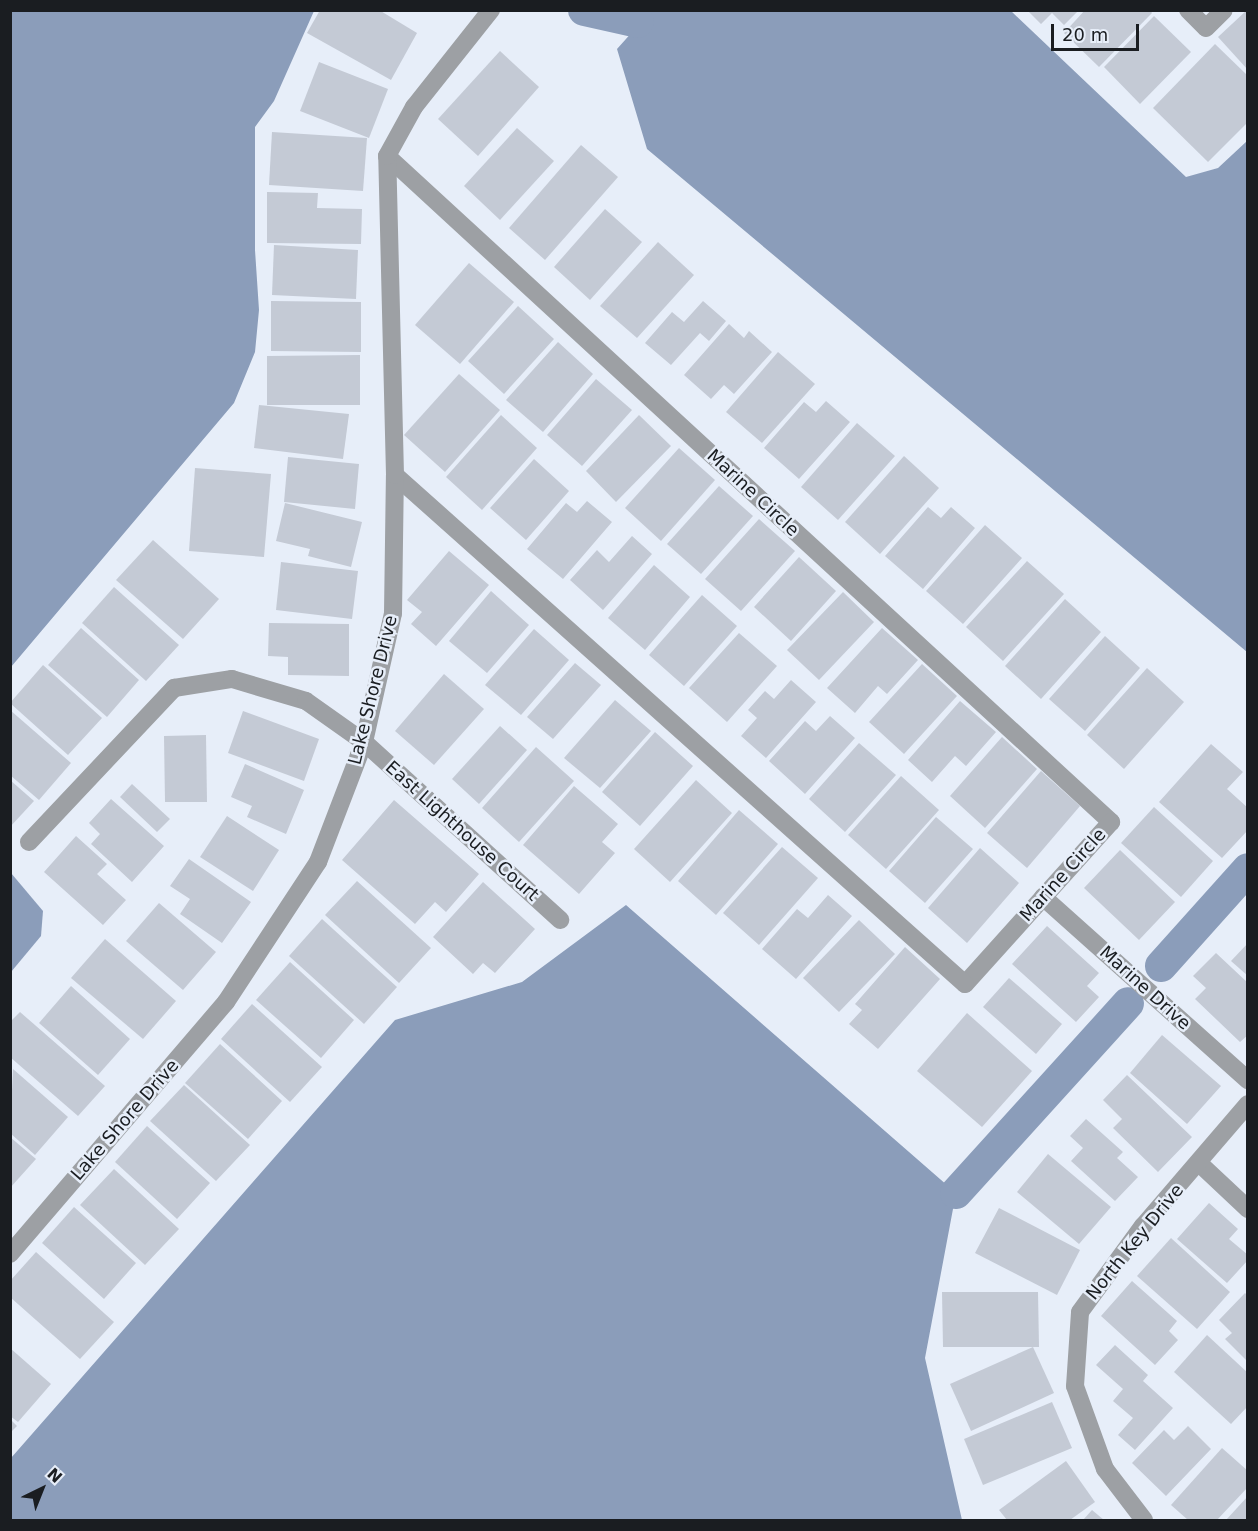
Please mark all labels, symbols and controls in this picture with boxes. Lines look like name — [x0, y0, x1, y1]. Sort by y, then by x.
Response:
scale bar — [1054, 12, 1142, 50]
text: 20 m — [1062, 24, 1108, 45]
street label: Marine Circle — [703, 445, 803, 541]
street label: Lake Shore Drive — [344, 613, 402, 767]
street label: East Lighthouse Court — [381, 756, 543, 906]
street label: Marine Circle — [1016, 824, 1110, 926]
street label: Marine Drive — [1095, 941, 1195, 1035]
street label: Lake Shore Drive — [67, 1055, 183, 1185]
street label: North Key Drive — [1082, 1180, 1188, 1304]
north arrow — [12, 1459, 72, 1519]
text: N — [43, 1464, 66, 1487]

